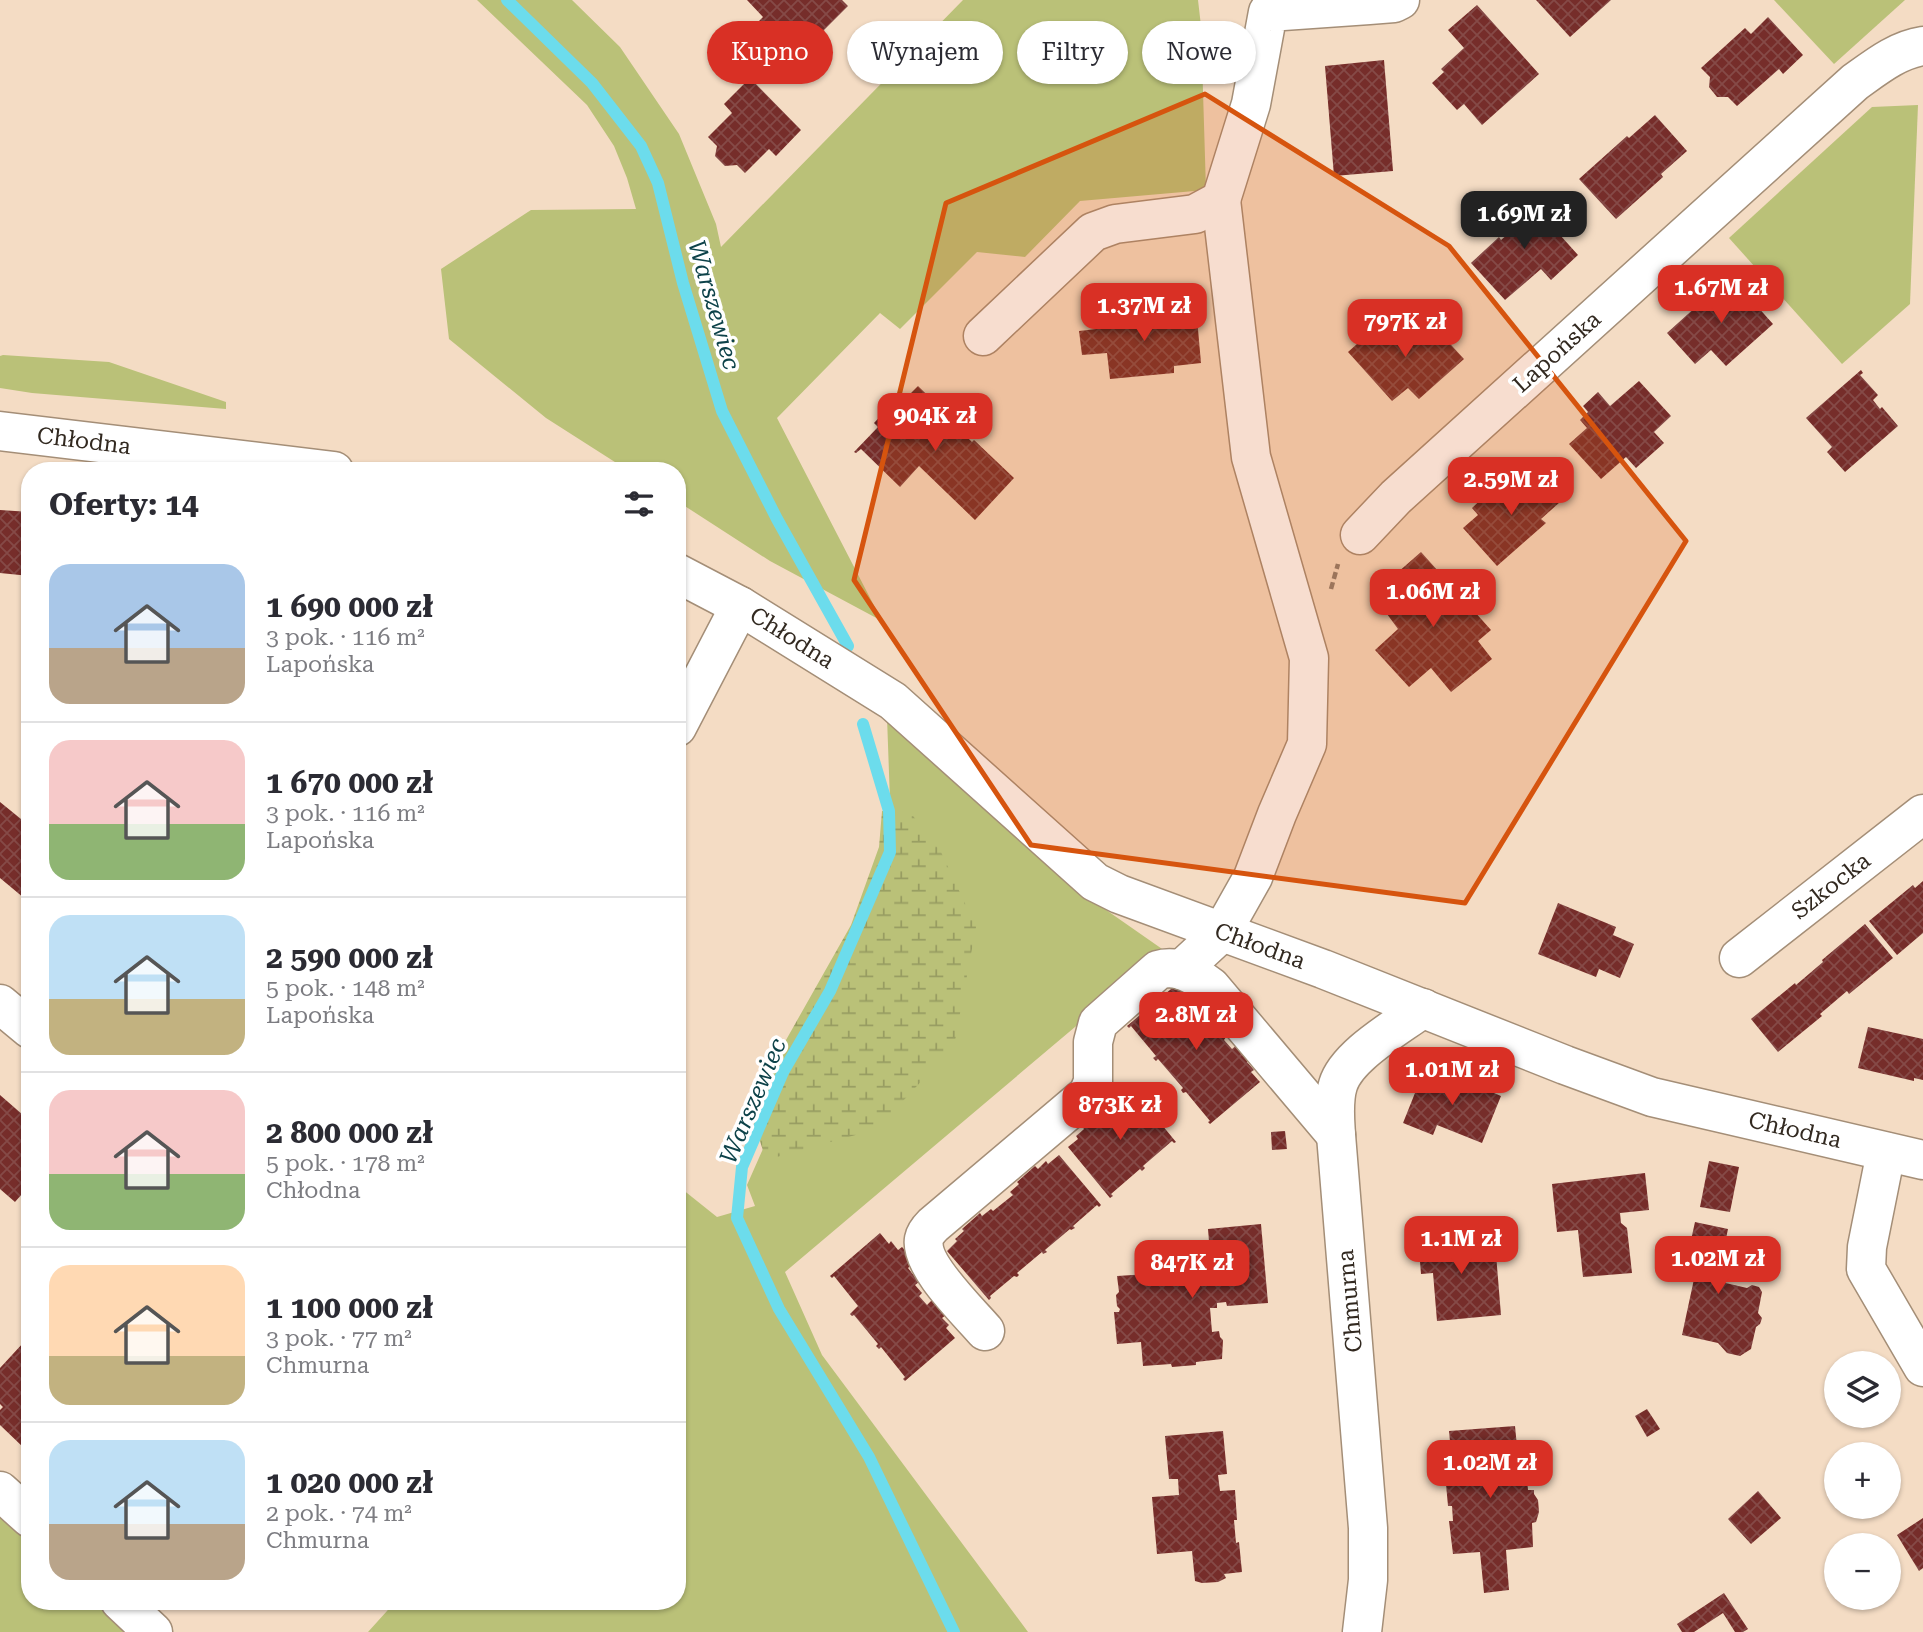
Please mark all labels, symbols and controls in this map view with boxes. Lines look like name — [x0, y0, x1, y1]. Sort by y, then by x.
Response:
chip: Kupno — [707, 21, 833, 84]
chip: Wynajem — [847, 21, 1003, 84]
chip: Filtry — [1017, 21, 1128, 84]
chip: Nowe — [1142, 21, 1256, 84]
pin: 1.69M zł — [1452, 191, 1596, 251]
text: 1.69M zł — [1477, 200, 1571, 227]
water label: Warszewiec — [682, 237, 746, 373]
pin: 1.67M zł — [1649, 266, 1793, 325]
text: 1.67M zł — [1674, 274, 1768, 301]
pin: 1.37M zł — [1072, 284, 1216, 343]
text: 1.37M zł — [1097, 292, 1191, 319]
pin: 797K zł — [1340, 300, 1470, 359]
street label: Lapońska — [1508, 305, 1607, 398]
text: 797K zł — [1363, 308, 1447, 335]
pin: 904K zł — [870, 393, 1000, 453]
text: 904K zł — [893, 402, 977, 429]
street label: Chłodna — [35, 422, 133, 460]
pin: 2.59M zł — [1439, 458, 1583, 517]
text: 2.59M zł — [1464, 466, 1558, 493]
icon: filters — [620, 485, 658, 523]
text: Oferty: 14 — [49, 487, 199, 522]
pin: 1.06M zł — [1361, 570, 1505, 629]
text: 1.06M zł — [1386, 578, 1480, 605]
text: 1 690 000 zł — [266, 589, 433, 624]
icon: home — [105, 592, 189, 676]
street label: Chłodna — [745, 602, 840, 675]
text: 3 pok. · 116 m² — [266, 624, 425, 651]
text: Lapońska — [266, 651, 374, 678]
text: 1 670 000 zł — [266, 765, 433, 800]
icon: home — [105, 768, 189, 852]
text: 3 pok. · 116 m² — [266, 800, 425, 827]
text: Lapońska — [266, 827, 374, 854]
street label: Szkocka — [1786, 847, 1876, 925]
street label: Chłodna — [1211, 917, 1309, 975]
text: 2 590 000 zł — [266, 940, 433, 975]
icon: home — [105, 943, 189, 1027]
text: 5 pok. · 148 m² — [266, 975, 425, 1002]
pin: 2.8M zł — [1131, 992, 1261, 1052]
text: 2.8M zł — [1155, 1001, 1237, 1028]
text: Lapońska — [266, 1002, 374, 1029]
water label: Warszewiec — [714, 1034, 792, 1168]
pin: 1.01M zł — [1380, 1048, 1524, 1107]
text: 1.01M zł — [1405, 1056, 1499, 1083]
pin: 873K zł — [1055, 1082, 1185, 1142]
text: 873K zł — [1078, 1091, 1162, 1118]
street label: Chłodna — [1746, 1106, 1845, 1154]
text: 2 800 000 zł — [266, 1115, 433, 1150]
icon: home — [105, 1118, 189, 1202]
text: 5 pok. · 178 m² — [266, 1150, 425, 1177]
text: Chłodna — [266, 1177, 360, 1204]
pin: 1.1M zł — [1396, 1216, 1526, 1276]
text: 1.1M zł — [1420, 1225, 1502, 1252]
pin: 1.02M zł — [1646, 1236, 1790, 1296]
pin: 847K zł — [1127, 1240, 1257, 1300]
text: 1.02M zł — [1671, 1245, 1765, 1272]
street label: Chmurna — [1332, 1248, 1368, 1354]
text: 847K zł — [1150, 1249, 1234, 1276]
text: 1 100 000 zł — [266, 1290, 433, 1325]
icon: home — [105, 1293, 189, 1377]
text: 3 pok. · 77 m² — [266, 1325, 412, 1352]
map controls — [1824, 1351, 1901, 1610]
button: layers — [1824, 1351, 1901, 1428]
text: Chmurna — [266, 1352, 369, 1379]
pin: 1.02M zł — [1418, 1440, 1562, 1500]
button: + — [1824, 1442, 1901, 1519]
text: 1.02M zł — [1443, 1449, 1537, 1476]
text: 1 020 000 zł — [266, 1465, 433, 1500]
icon: home — [105, 1468, 189, 1552]
text: 2 pok. · 74 m² — [266, 1500, 412, 1527]
text: Chmurna — [266, 1527, 369, 1554]
button: − — [1824, 1533, 1901, 1610]

